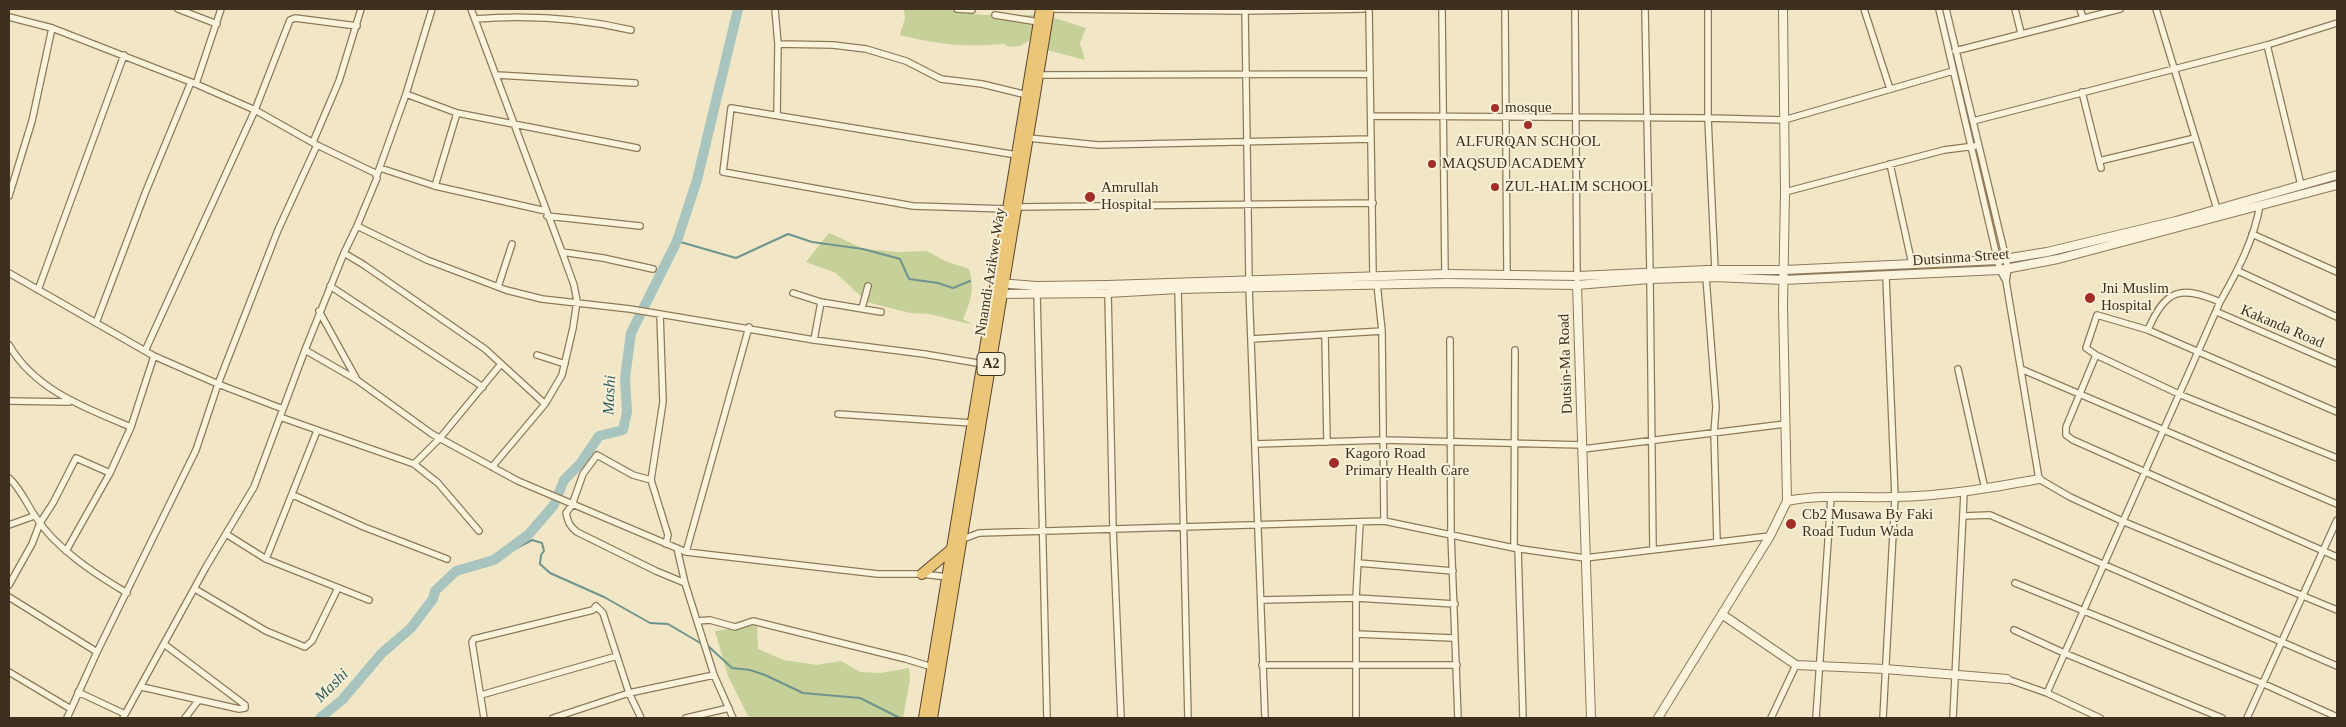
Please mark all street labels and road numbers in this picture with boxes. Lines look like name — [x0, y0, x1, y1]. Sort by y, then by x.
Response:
street label: Nnamdi Azikwe Way — [972, 207, 1010, 337]
street label: Dutsinma Street — [1912, 246, 2010, 270]
street label: Kakanda Road — [2238, 301, 2326, 353]
street label: Dutsin-Ma Road — [1555, 314, 1577, 414]
road number: A2 — [977, 352, 1005, 376]

